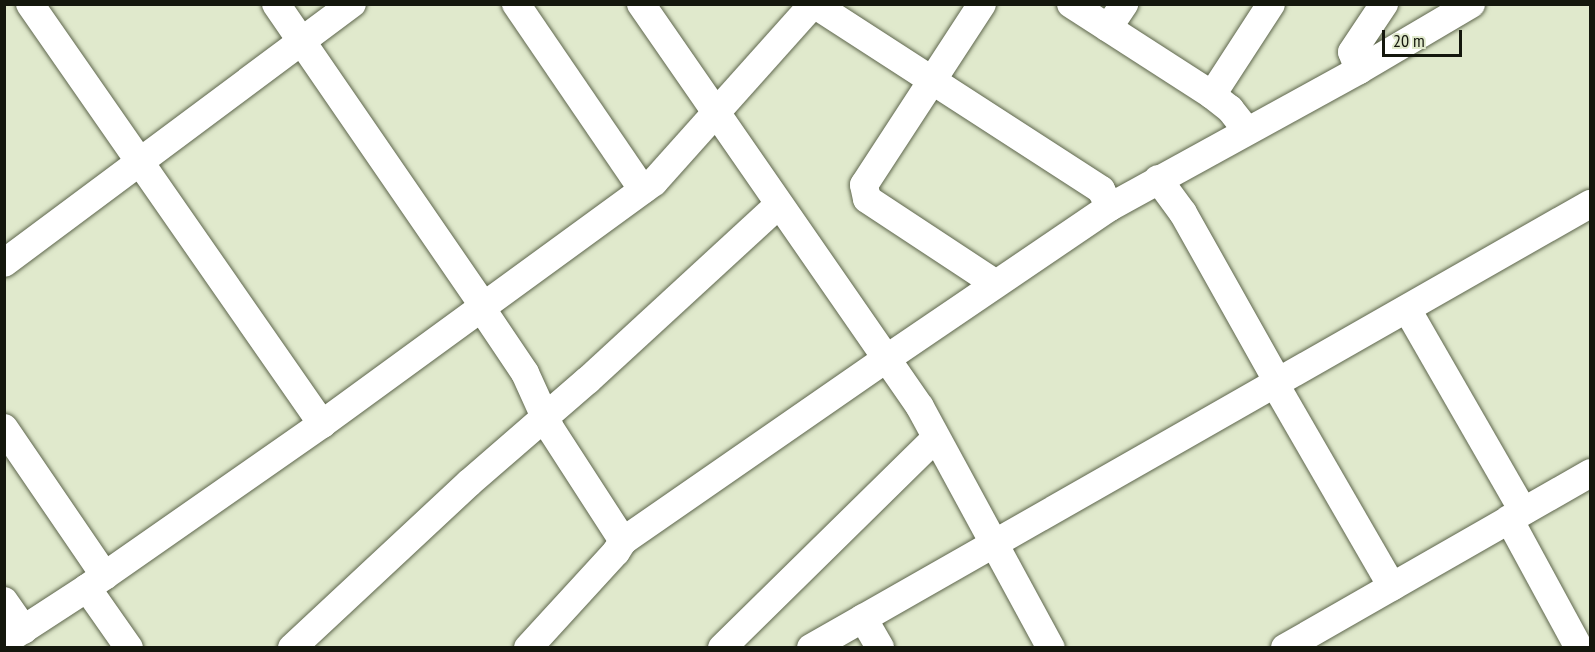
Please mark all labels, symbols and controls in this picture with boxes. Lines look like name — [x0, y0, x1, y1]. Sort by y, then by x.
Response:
scale bar — [1385, 18, 1464, 56]
text: 20 m — [1393, 29, 1425, 52]

